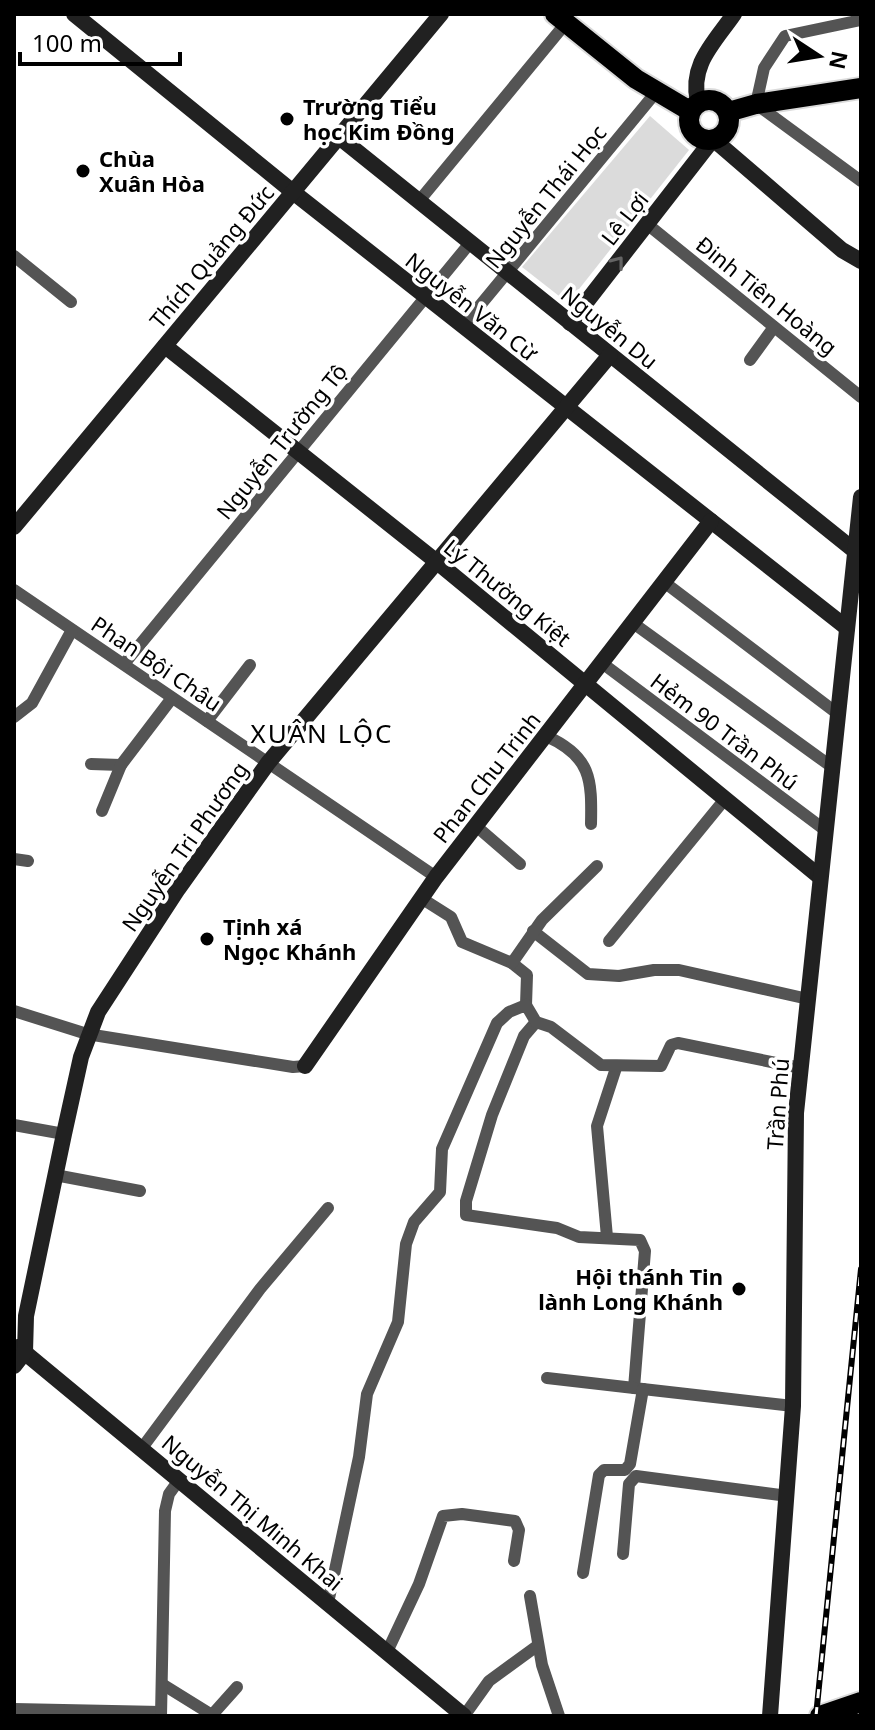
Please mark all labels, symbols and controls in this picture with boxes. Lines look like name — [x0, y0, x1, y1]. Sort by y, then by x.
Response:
scale bar — [20, 16, 180, 66]
north arrow — [779, 16, 859, 96]
text: 100 m — [32, 26, 102, 59]
text: N — [823, 48, 856, 72]
place label: Trường Tiểu học Kim Đồng — [303, 91, 455, 146]
marker: Trường Tiểu học Kim Đồng — [278, 110, 296, 128]
street label: Nguyễn Thái Học — [478, 118, 612, 274]
place label: Chùa Xuân Hòa — [99, 143, 205, 198]
marker: Chùa Xuân Hòa — [74, 162, 92, 180]
street label: Thích Quảng Đức — [142, 178, 280, 334]
street label: Lê Lợi — [594, 185, 654, 251]
street label: Đinh Tiên Hoàng — [690, 229, 844, 361]
street label: Nguyễn Văn Cừ — [400, 245, 545, 368]
one-way arrow — [609, 256, 623, 271]
street label: Nguyễn Du — [555, 279, 665, 375]
street label: Nguyễn Trường Tộ — [209, 357, 353, 525]
street label: Lý Thường Kiệt — [438, 532, 578, 653]
street label: Phan Bội Châu — [86, 608, 228, 718]
street label: Hẻm 90 Trần Phú — [645, 666, 805, 796]
street label: Phan Chu Trinh — [425, 705, 547, 849]
district label: XUÂN LỘC — [251, 715, 393, 751]
street label: Nguyễn Tri Phương — [114, 755, 254, 937]
place label: Tịnh xá Ngọc Khánh — [223, 911, 356, 966]
marker: Tịnh xá Ngọc Khánh — [198, 930, 216, 948]
street label: Trần Phú — [759, 1057, 795, 1151]
place label: Hội thánh Tin lành Long Khánh — [538, 1261, 723, 1316]
marker: Hội thánh Tin lành Long Khánh — [730, 1280, 748, 1298]
street label: Nguyễn Thị Minh Khai — [156, 1427, 350, 1597]

